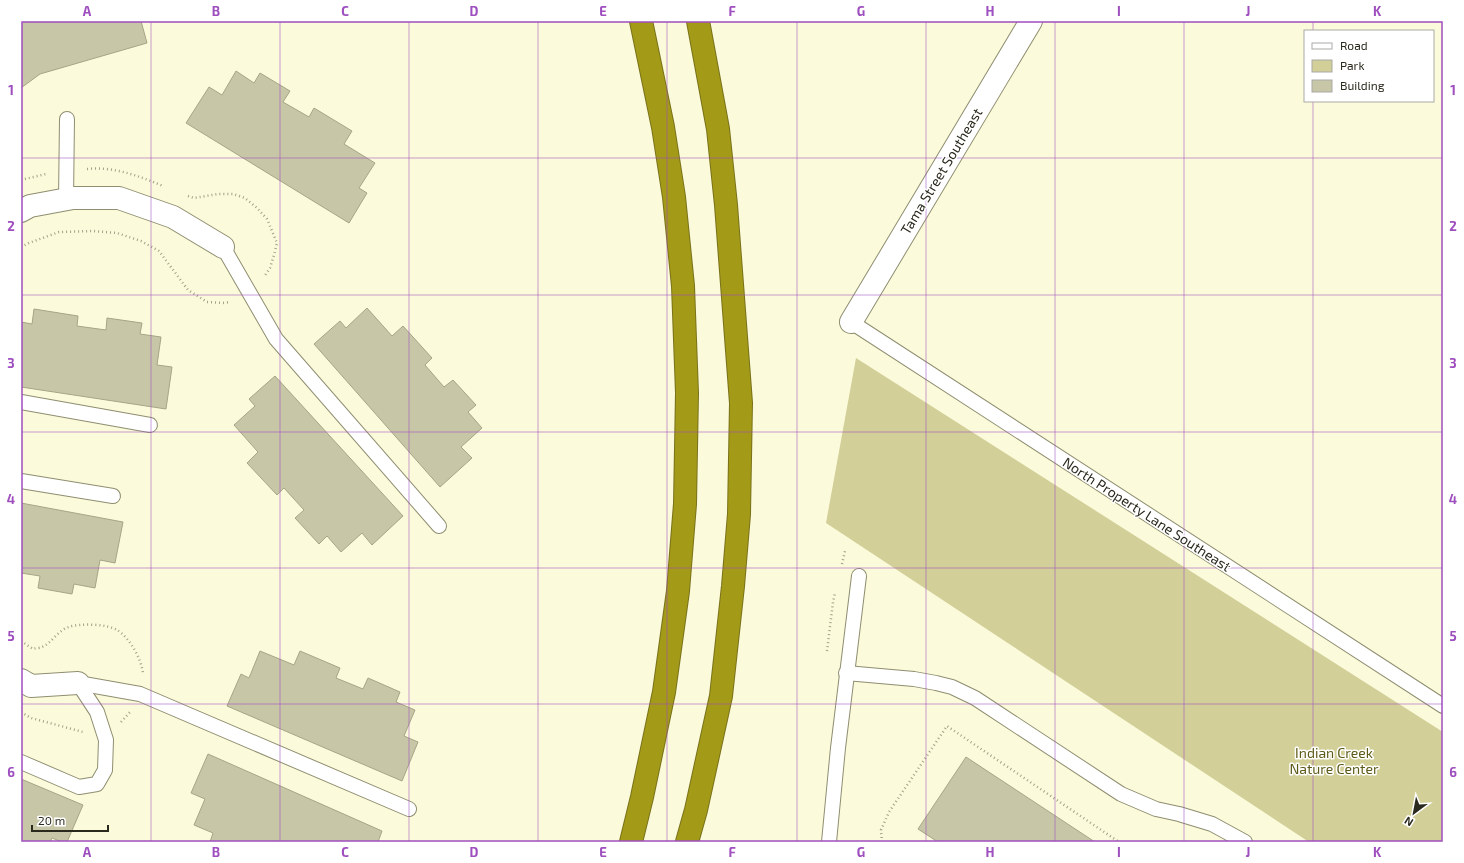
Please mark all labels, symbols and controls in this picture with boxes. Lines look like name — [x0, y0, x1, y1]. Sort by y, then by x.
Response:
text: A — [83, 3, 92, 19]
text: B — [212, 3, 220, 19]
text: C — [341, 3, 349, 19]
text: D — [470, 3, 479, 19]
text: E — [599, 3, 607, 19]
text: F — [728, 3, 736, 19]
text: G — [857, 3, 865, 19]
text: H — [986, 3, 995, 19]
text: I — [1117, 3, 1121, 19]
text: J — [1246, 3, 1250, 19]
text: K — [1373, 3, 1382, 19]
legend — [1304, 30, 1434, 102]
text: Road — [1340, 38, 1368, 52]
text: Park — [1340, 58, 1365, 72]
text: Building — [1340, 78, 1385, 92]
text: 1 — [8, 82, 14, 98]
text: 1 — [1450, 82, 1456, 98]
street label: Tama Street Southeast — [896, 105, 986, 237]
text: 2 — [7, 218, 15, 234]
text: 2 — [1449, 218, 1457, 234]
text: 3 — [7, 355, 15, 371]
text: 3 — [1449, 355, 1457, 371]
street label: North Property Lane Southeast — [1060, 453, 1234, 575]
text: 4 — [7, 491, 15, 507]
text: 4 — [1449, 491, 1457, 507]
text: 5 — [7, 628, 15, 644]
text: 5 — [1449, 628, 1457, 644]
park label: Indian Creek Nature Center — [1289, 744, 1379, 777]
text: 6 — [7, 764, 15, 780]
text: 6 — [1449, 764, 1457, 780]
north arrow — [1394, 793, 1434, 833]
scale bar — [32, 807, 108, 833]
text: 20 m — [38, 813, 65, 827]
text: N — [1402, 814, 1415, 830]
text: A — [83, 844, 92, 860]
text: B — [212, 844, 220, 860]
text: C — [341, 844, 349, 860]
text: D — [470, 844, 479, 860]
text: E — [599, 844, 607, 860]
text: F — [728, 844, 736, 860]
text: G — [857, 844, 865, 860]
text: H — [986, 844, 995, 860]
text: I — [1117, 844, 1121, 860]
text: J — [1246, 844, 1250, 860]
text: K — [1373, 844, 1382, 860]

